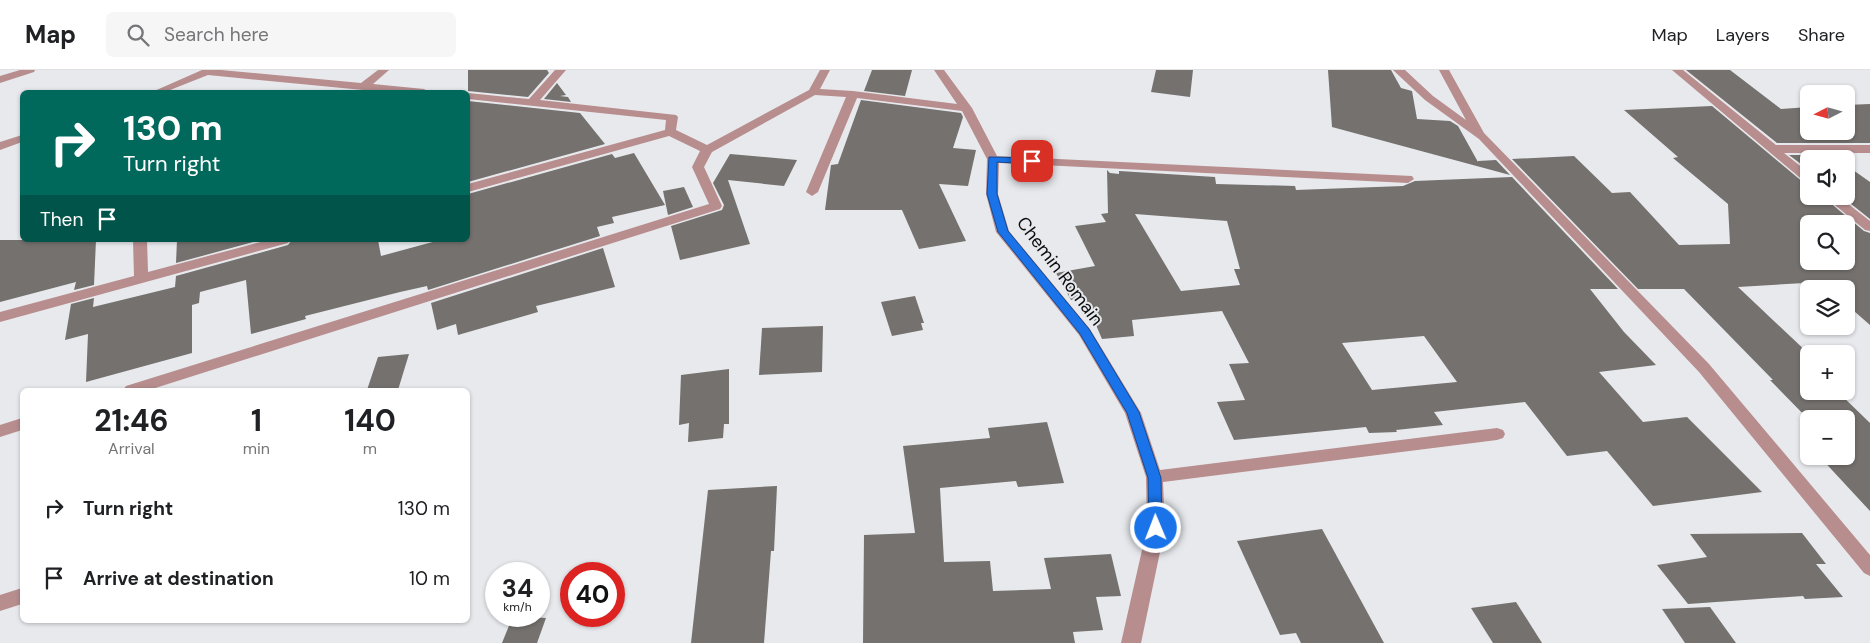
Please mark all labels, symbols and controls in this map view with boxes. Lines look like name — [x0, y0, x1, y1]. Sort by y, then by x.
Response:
search box — [106, 12, 456, 57]
text: Map — [25, 19, 76, 50]
icon: search — [124, 21, 152, 49]
text: Search here — [164, 22, 269, 47]
text: Map — [1652, 23, 1688, 47]
text: Layers — [1716, 23, 1770, 47]
text: Share — [1798, 23, 1845, 47]
north arrow — [1800, 85, 1855, 140]
map controls — [1800, 85, 1855, 465]
text: 130 m — [123, 105, 223, 151]
icon: right — [40, 110, 105, 175]
pin — [1011, 140, 1053, 182]
icon: arrive — [1018, 147, 1046, 175]
text: Turn right — [123, 149, 220, 178]
button: sound — [1800, 150, 1855, 205]
icon: arrive — [93, 205, 121, 233]
text: Then — [40, 207, 83, 232]
street label: Chemin Romain — [1011, 212, 1109, 330]
button: search — [1800, 215, 1855, 270]
button: layers — [1800, 280, 1855, 335]
button: + — [1800, 345, 1855, 400]
text: 21:46 — [94, 401, 169, 440]
text: 1 — [251, 401, 262, 440]
text: 140 — [344, 401, 396, 440]
button: − — [1800, 410, 1855, 465]
text: Arrival — [108, 438, 155, 459]
text: min — [243, 438, 270, 459]
text: m — [363, 438, 377, 459]
icon: right — [40, 494, 68, 522]
text: Turn right — [83, 496, 173, 521]
text: 130 m — [398, 496, 450, 521]
position arrow — [1129, 501, 1181, 553]
speed limit sign: 40 — [560, 562, 625, 627]
icon: arrive — [40, 564, 68, 592]
text: Arrive at destination — [83, 566, 274, 591]
text: 10 m — [409, 566, 450, 591]
text: 34 — [502, 572, 533, 605]
text: km/h — [503, 599, 532, 615]

